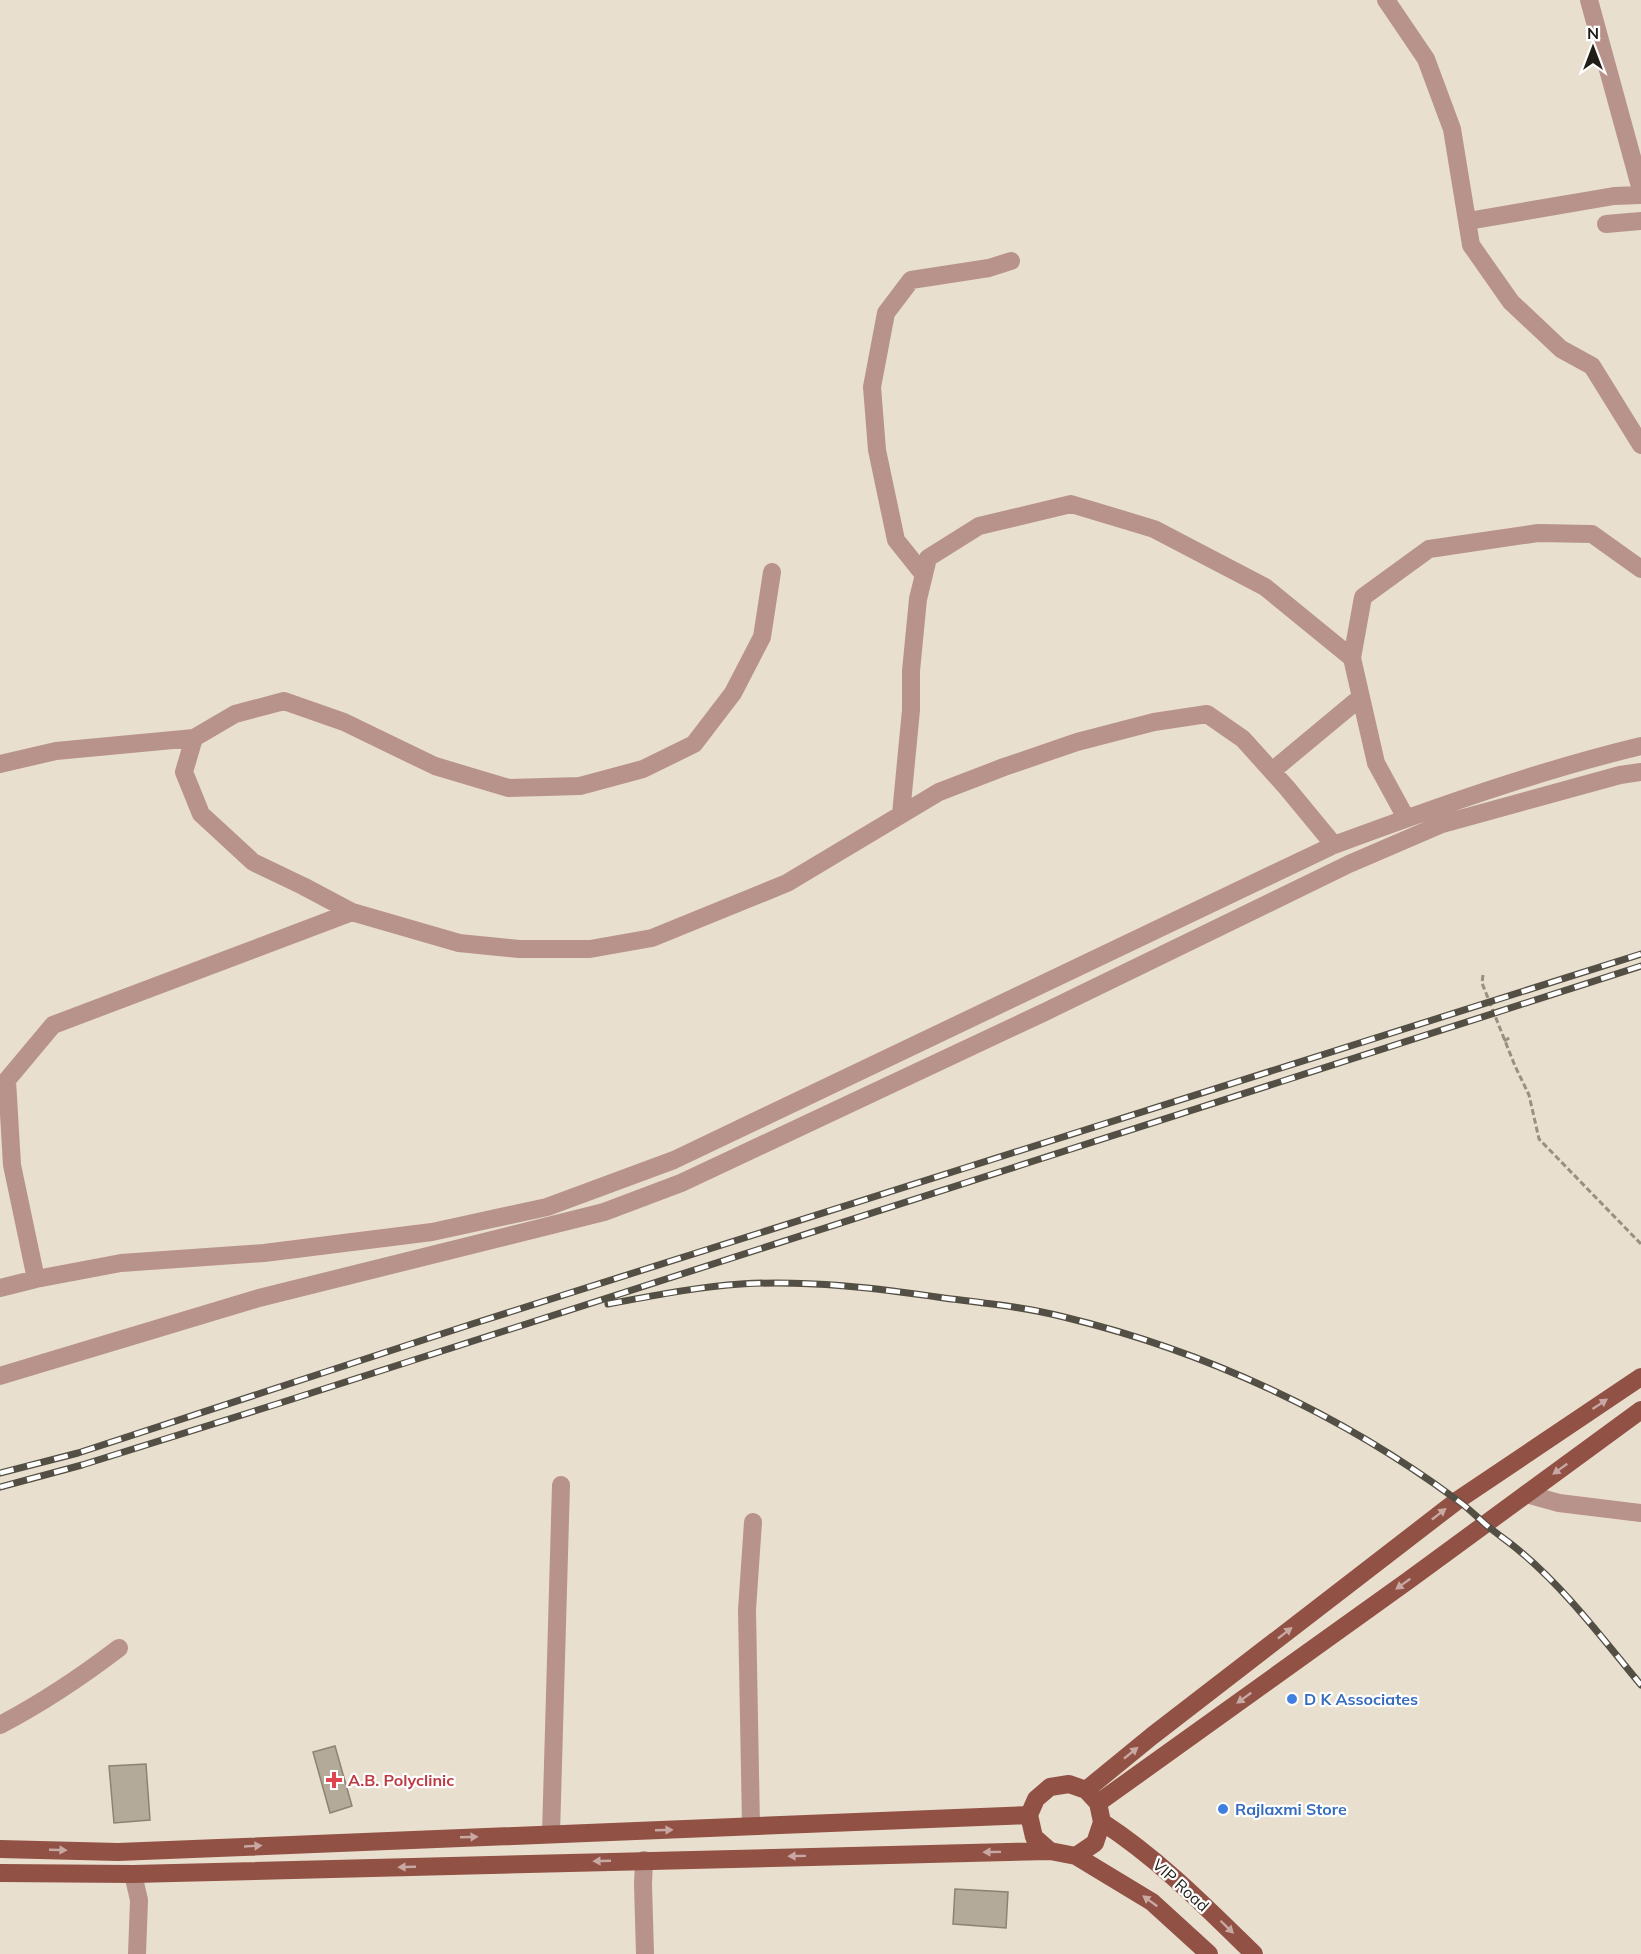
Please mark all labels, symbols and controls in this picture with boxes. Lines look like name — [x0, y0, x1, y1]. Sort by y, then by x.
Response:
north arrow — [1563, 18, 1623, 78]
text: N — [1587, 23, 1599, 43]
one-way arrow — [1592, 1398, 1608, 1410]
one-way arrow — [1552, 1463, 1568, 1475]
one-way arrow — [1432, 1509, 1447, 1521]
one-way arrow — [1395, 1578, 1411, 1590]
one-way arrow — [1277, 1627, 1293, 1640]
place label: D K Associates — [1304, 1689, 1418, 1709]
one-way arrow — [1237, 1692, 1253, 1704]
marker: D K Associates — [1285, 1692, 1299, 1706]
one-way arrow — [1123, 1747, 1139, 1760]
place label: A.B. Polyclinic — [348, 1770, 454, 1790]
marker: A.B. Polyclinic — [325, 1771, 343, 1789]
place label: Rajlaxmi Store — [1235, 1799, 1347, 1819]
marker: Rajlaxmi Store — [1216, 1802, 1230, 1816]
one-way arrow — [654, 1825, 673, 1834]
one-way arrow — [460, 1833, 479, 1842]
one-way arrow — [244, 1841, 263, 1850]
one-way arrow — [49, 1846, 68, 1855]
one-way arrow — [982, 1847, 1001, 1857]
one-way arrow — [787, 1851, 806, 1861]
street label: VIP Road — [1149, 1854, 1213, 1916]
one-way arrow — [592, 1856, 611, 1866]
one-way arrow — [397, 1862, 416, 1871]
one-way arrow — [1142, 1895, 1158, 1907]
one-way arrow — [1219, 1920, 1233, 1934]

